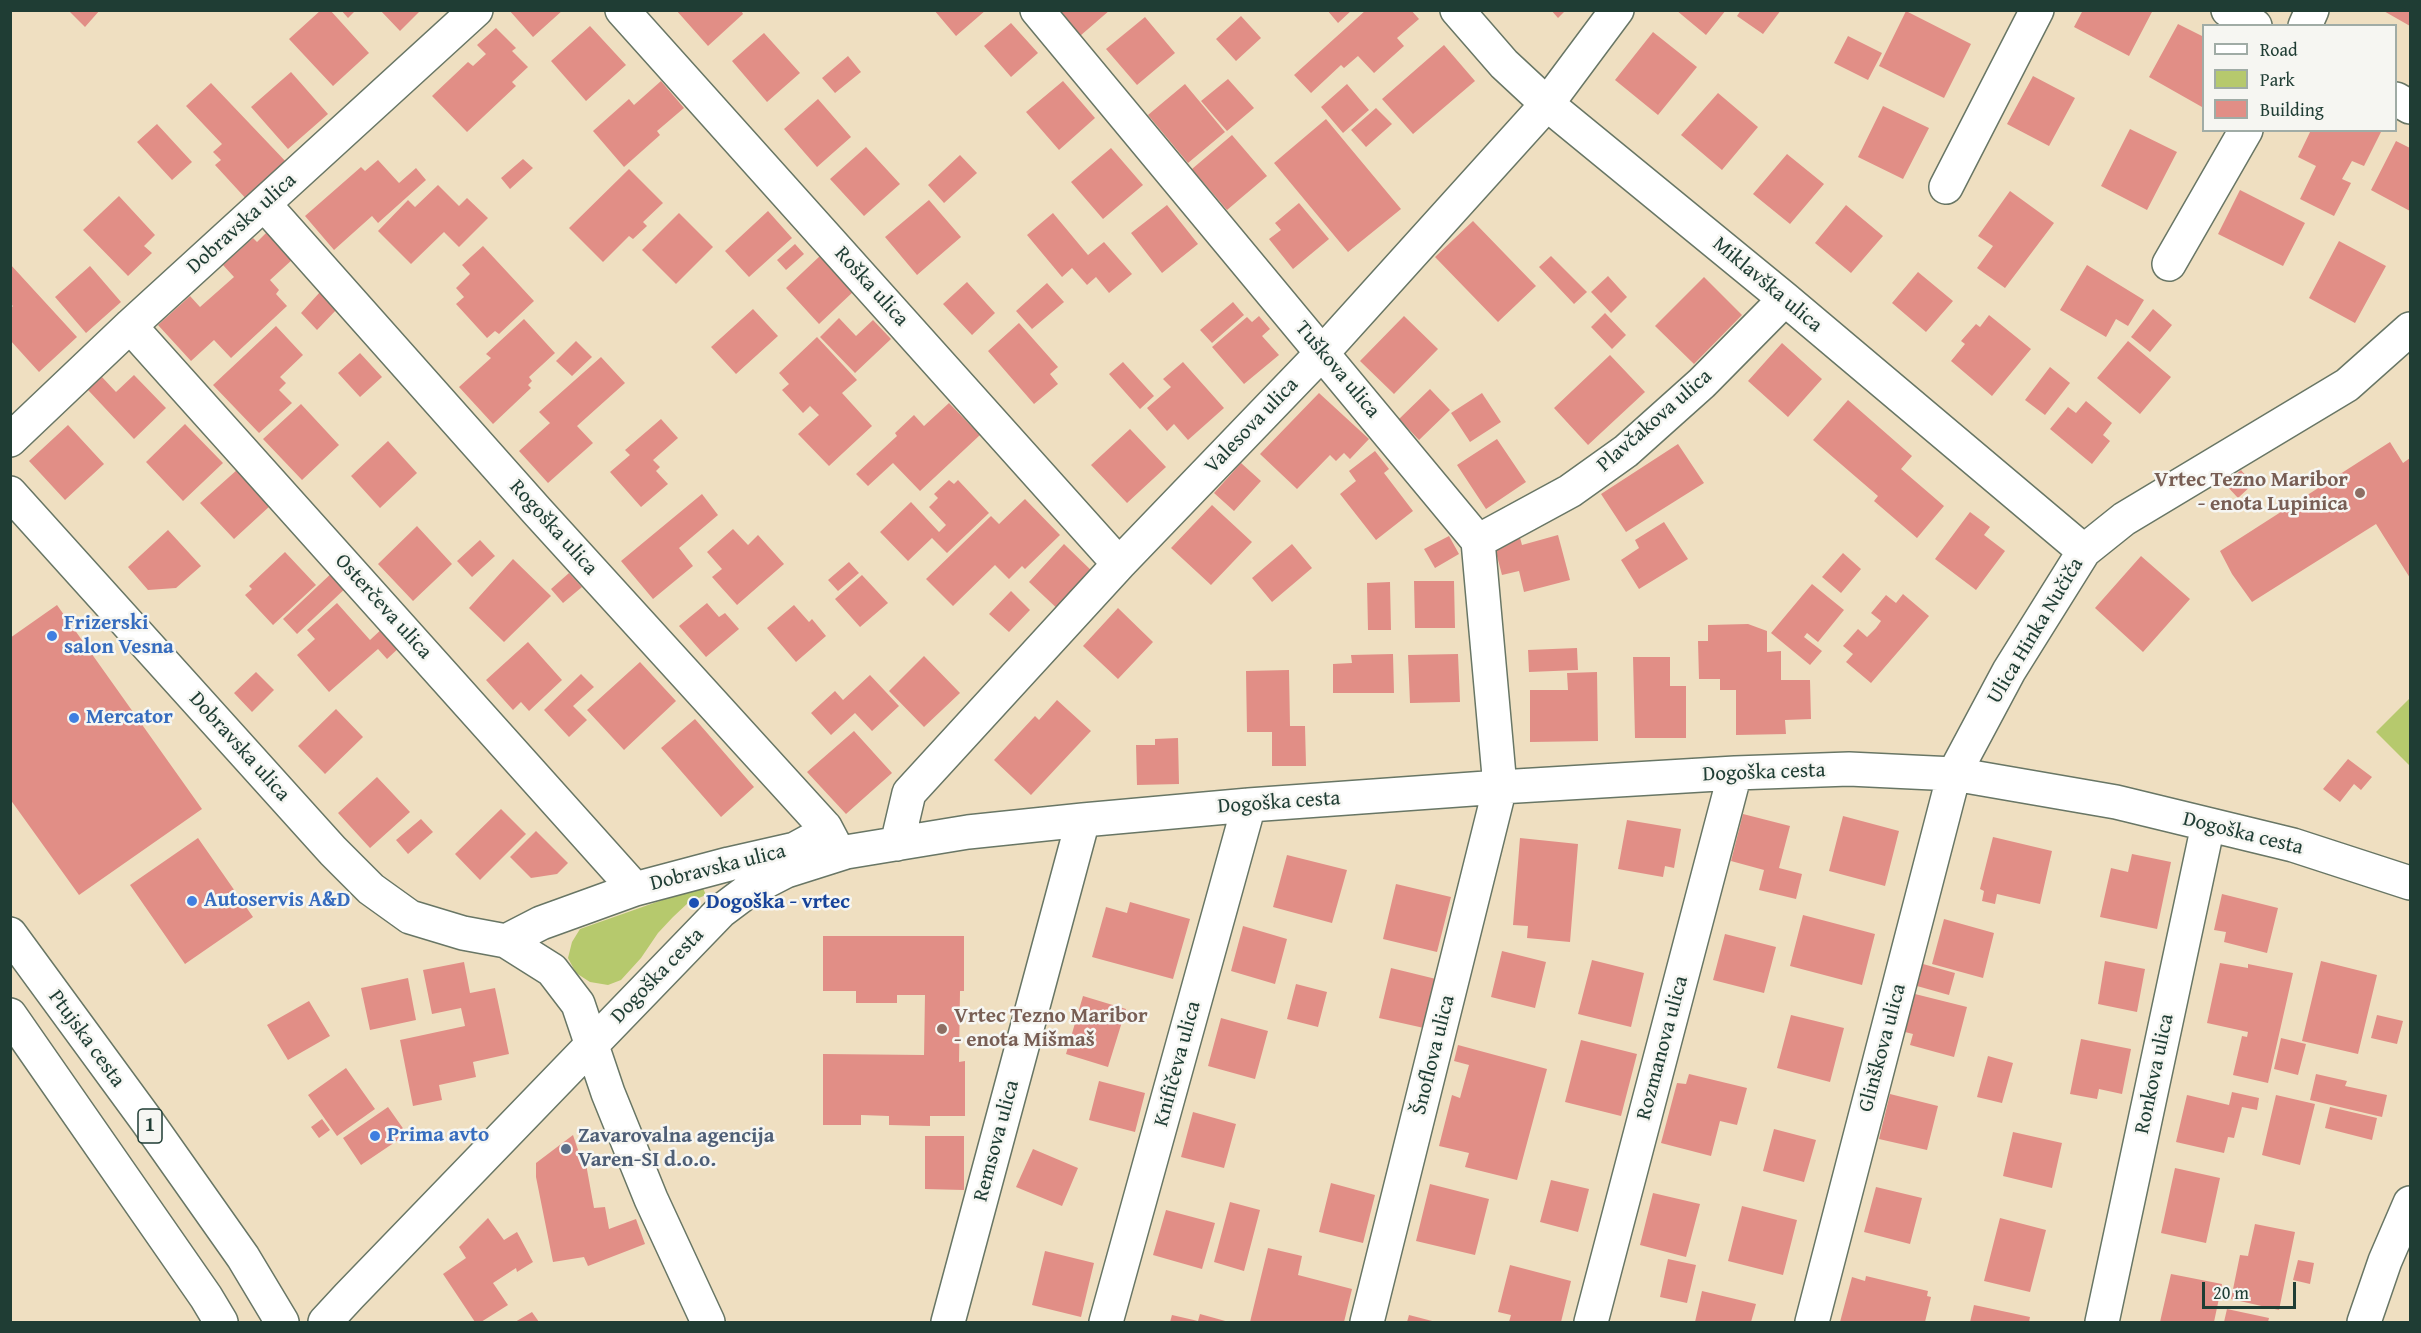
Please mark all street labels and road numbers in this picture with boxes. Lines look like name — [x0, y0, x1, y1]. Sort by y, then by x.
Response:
street label: Dobravska ulica — [182, 168, 302, 280]
street label: Miklavška ulica — [1707, 232, 1827, 338]
street label: Roška ulica — [829, 242, 913, 332]
street label: Tuškova ulica — [1289, 316, 1385, 424]
street label: Plavčakova ulica — [1592, 364, 1718, 478]
street label: Valesova ulica — [1200, 373, 1304, 479]
street label: Rogoška ulica — [504, 475, 602, 581]
street label: Osterčeva ulica — [329, 549, 437, 665]
street label: Ulica Hinka Nučiča — [1982, 553, 2090, 709]
street label: Dobravska ulica — [183, 687, 295, 807]
street label: Dogoška cesta — [1702, 758, 1826, 788]
street label: Dogoška cesta — [1217, 786, 1341, 820]
street label: Dogoška cesta — [2180, 807, 2306, 861]
street label: Dobravska ulica — [648, 839, 788, 897]
street label: Dogoška cesta — [606, 923, 710, 1029]
street label: Rozmanova ulica — [1632, 973, 1694, 1123]
street label: Glinškova ulica — [1854, 981, 1912, 1115]
street label: Ptujska cesta — [42, 985, 130, 1093]
street label: Šnoflova ulica — [1407, 992, 1461, 1118]
street label: Knifičeva ulica — [1149, 998, 1207, 1130]
street label: Ronkova ulica — [2130, 1012, 2180, 1136]
street label: Remsova ulica — [969, 1078, 1025, 1204]
road number: 1 — [138, 1109, 162, 1143]

